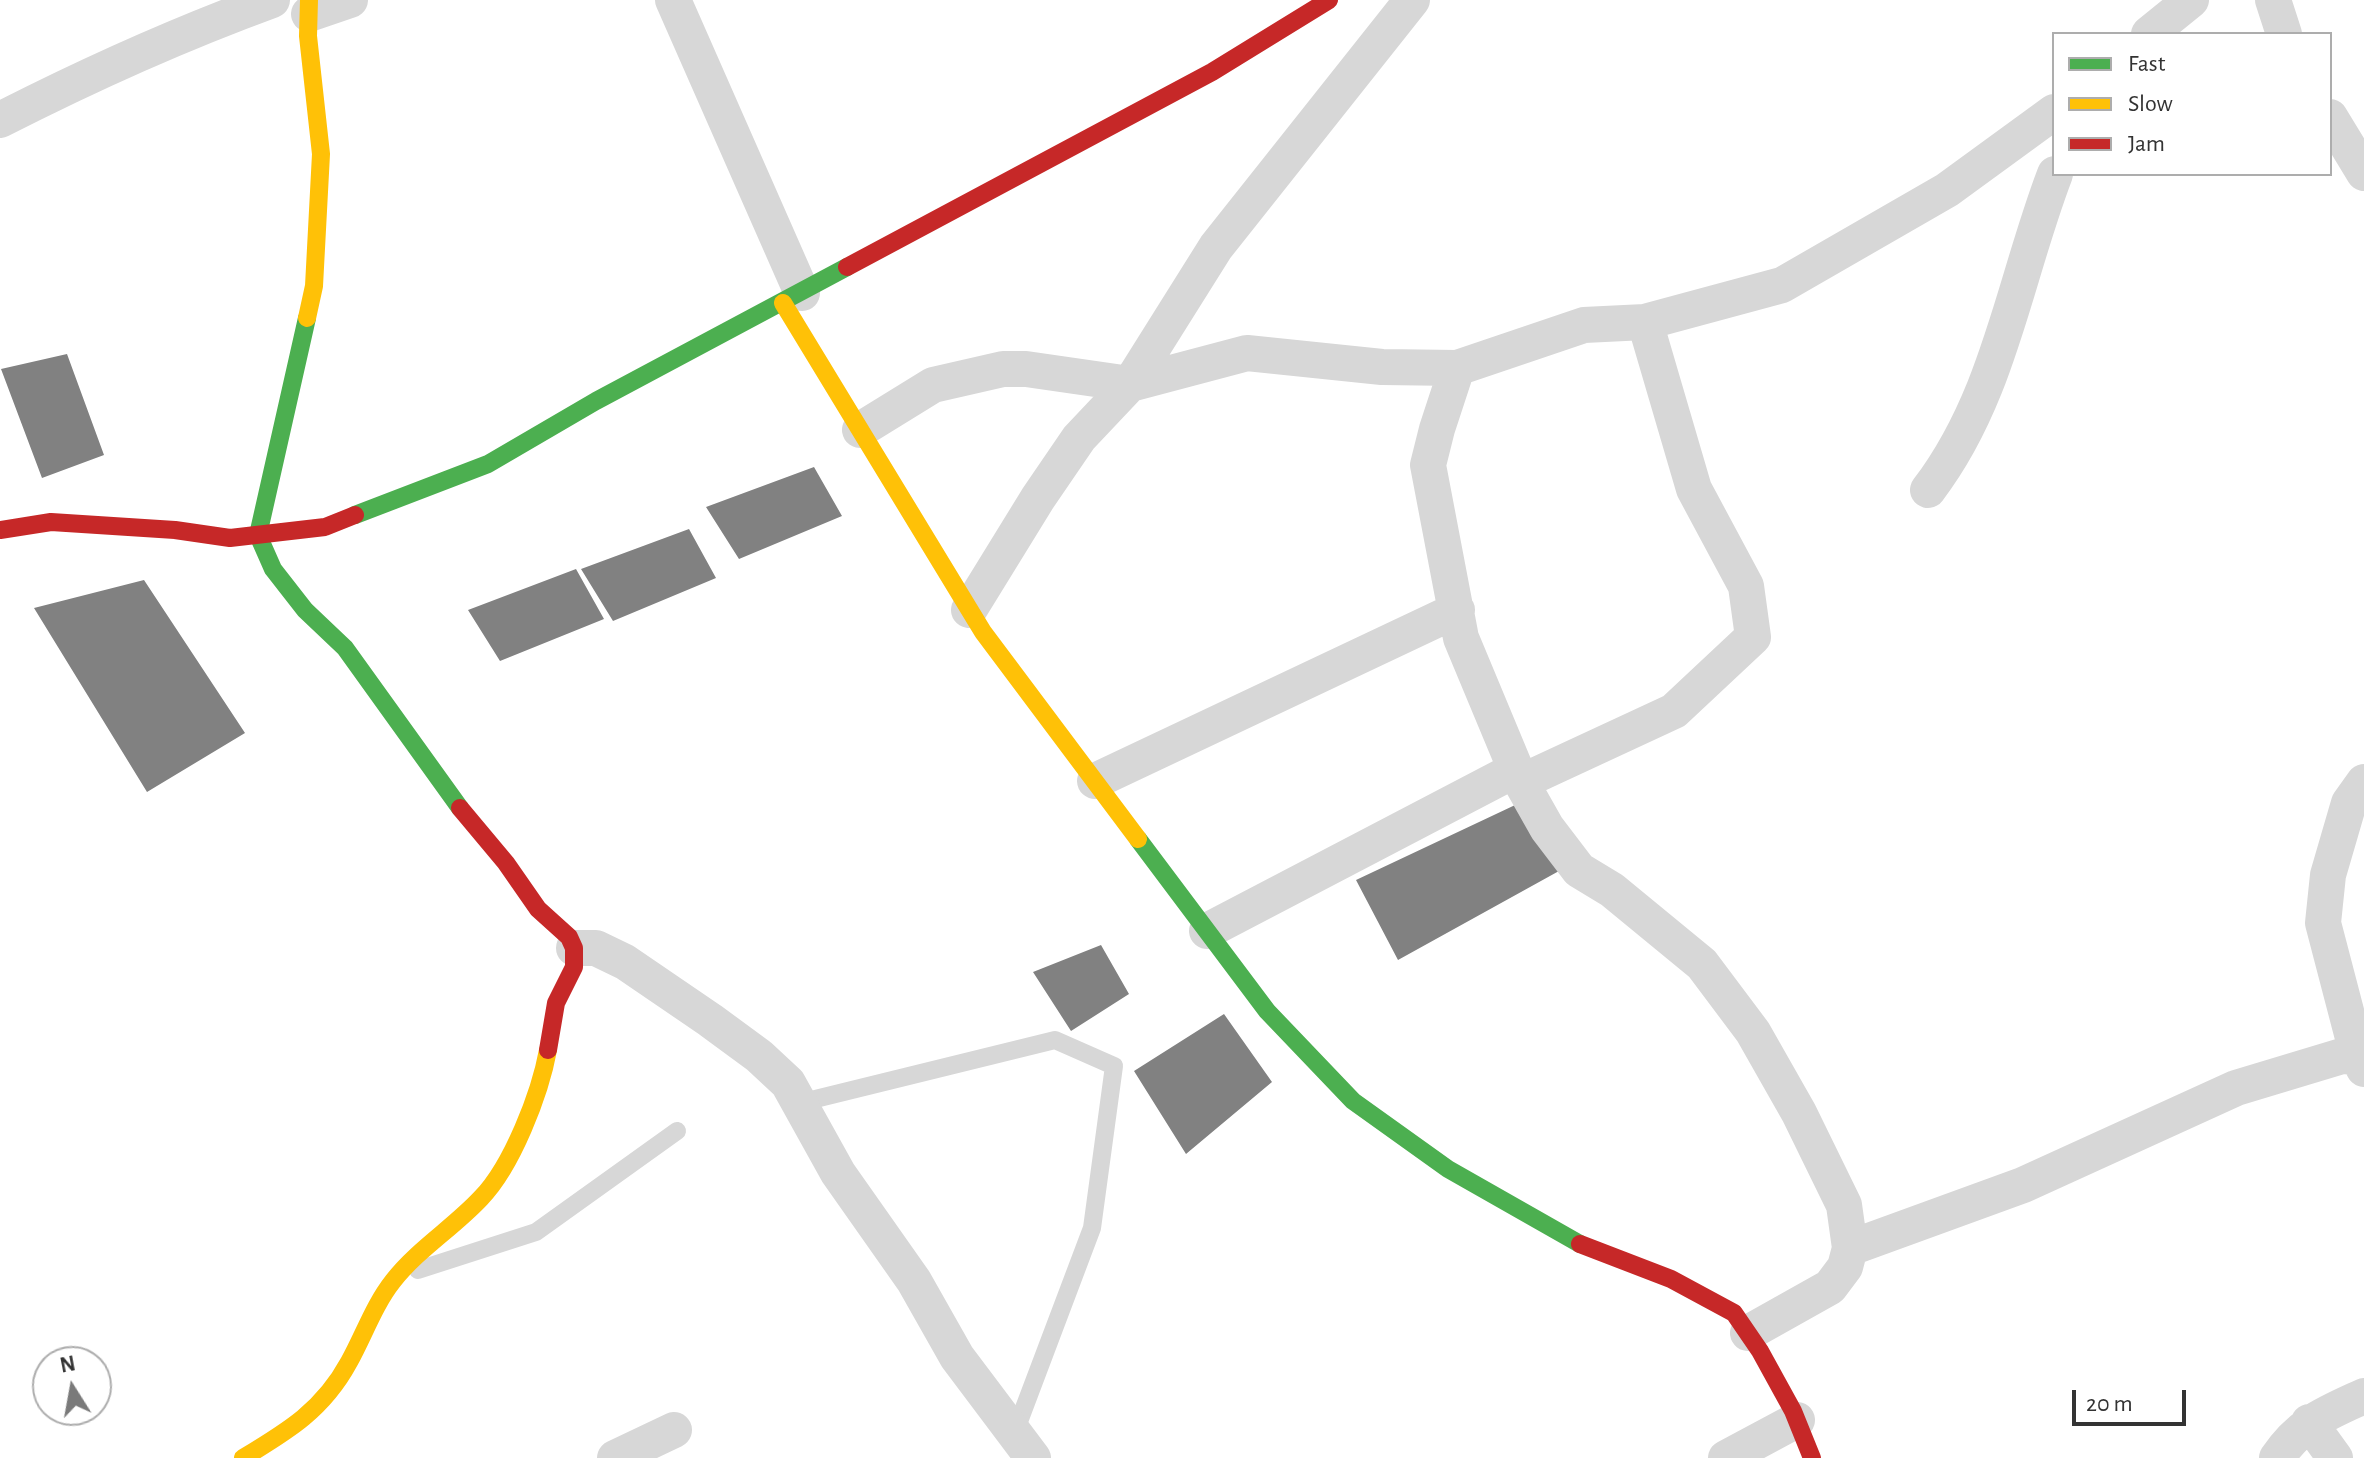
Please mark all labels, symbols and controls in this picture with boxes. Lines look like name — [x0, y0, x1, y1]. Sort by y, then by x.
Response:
legend — [2052, 32, 2332, 176]
text: Fast — [2128, 52, 2165, 76]
text: Slow — [2128, 92, 2173, 116]
text: Jam — [2128, 132, 2165, 156]
north arrow — [32, 1346, 112, 1426]
text: N — [58, 1352, 77, 1377]
scale bar — [2076, 1374, 2190, 1424]
text: 20 m — [2086, 1392, 2133, 1416]

